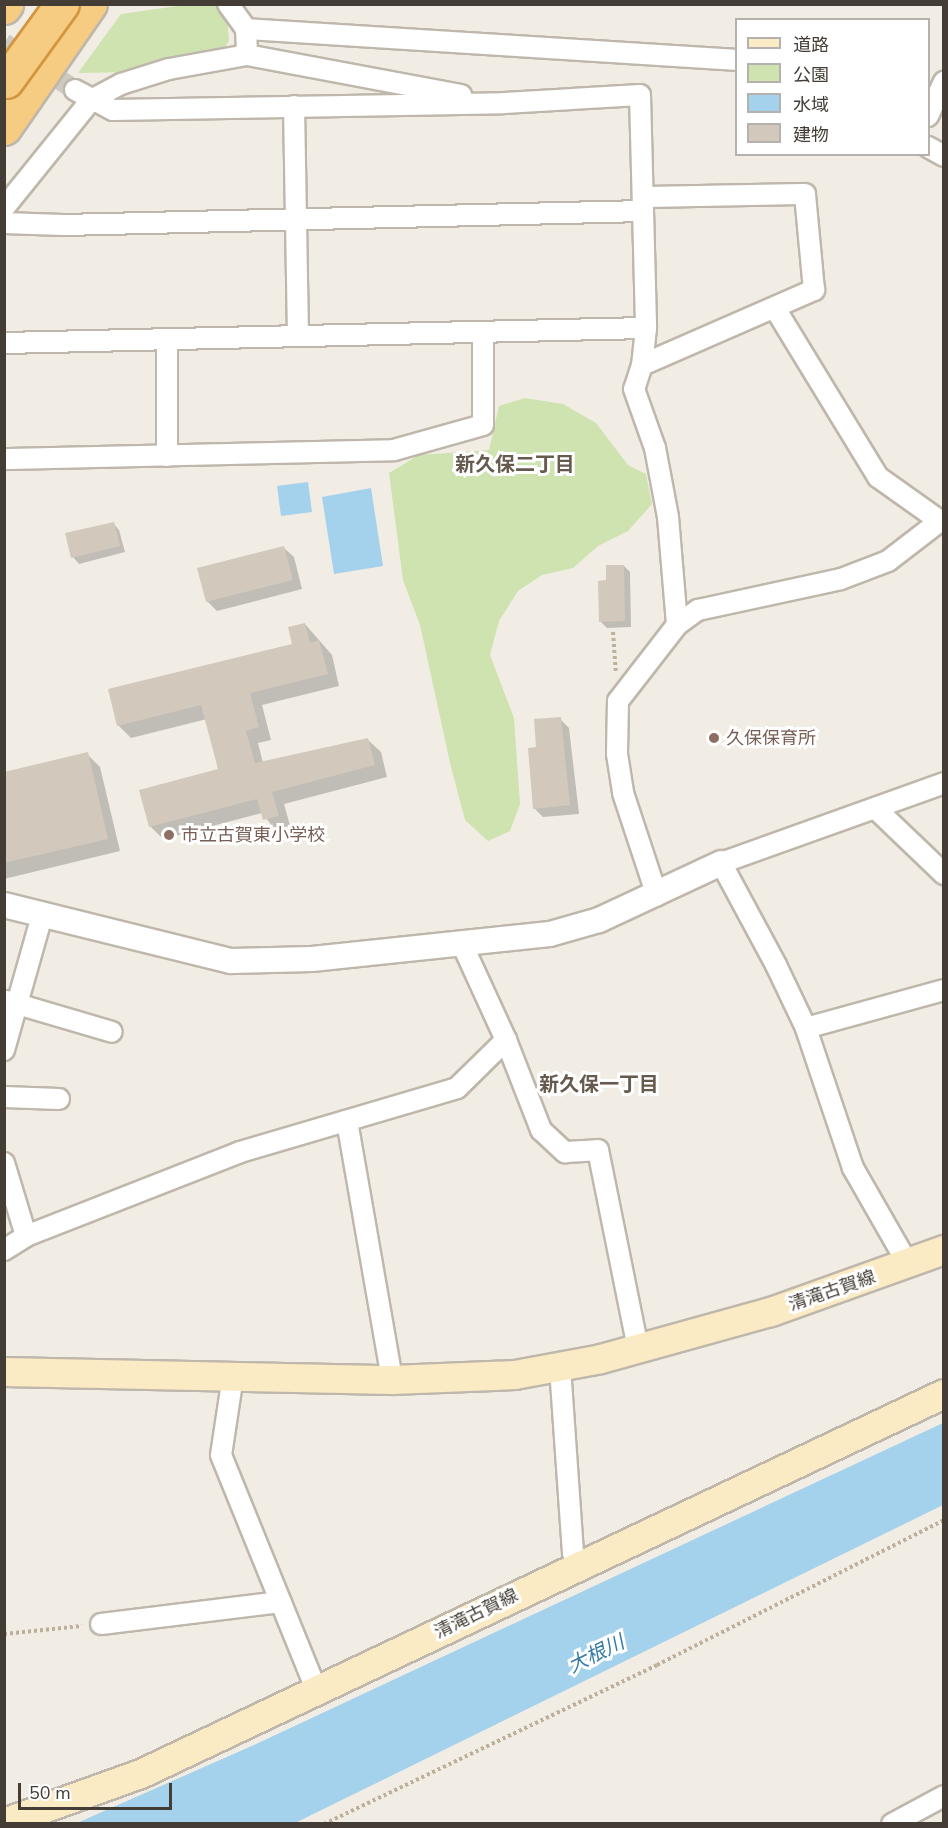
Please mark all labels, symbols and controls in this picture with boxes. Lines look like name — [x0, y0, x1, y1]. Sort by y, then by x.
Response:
legend — [735, 18, 930, 156]
text: 道路 — [793, 33, 829, 57]
text: 公園 — [793, 63, 829, 87]
text: 水域 — [793, 93, 829, 117]
text: 建物 — [793, 123, 829, 147]
district label: 新久保二丁目 — [455, 452, 575, 476]
place label: 久保保育所 — [726, 727, 816, 749]
marker: 久保保育所 — [707, 731, 721, 745]
place label: 市立古賀東小学校 — [181, 824, 325, 846]
marker: 市立古賀東小学校 — [162, 828, 176, 842]
district label: 新久保一丁目 — [539, 1072, 659, 1096]
street label: 清滝古賀線 — [786, 1266, 878, 1316]
street label: 清滝古賀線 — [431, 1585, 521, 1643]
water label: 大根川 — [564, 1630, 628, 1678]
scale bar — [21, 1771, 176, 1809]
text: 50 m — [29, 1781, 71, 1805]

